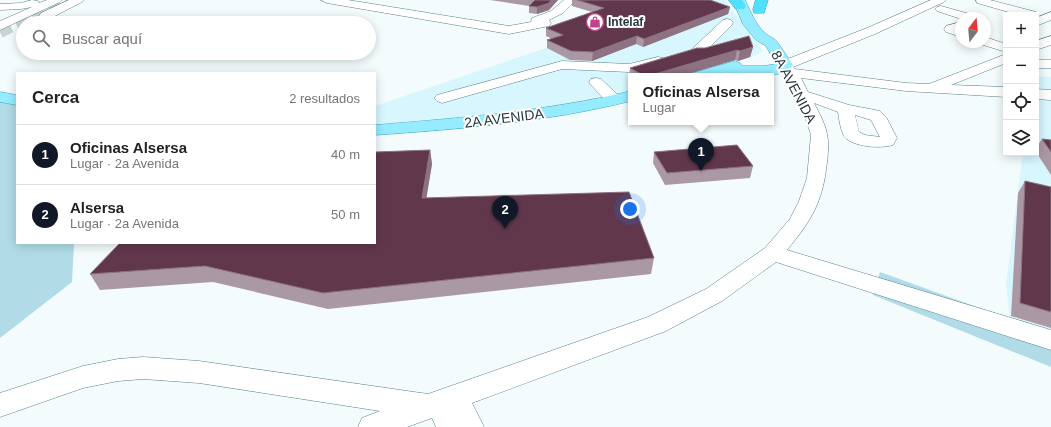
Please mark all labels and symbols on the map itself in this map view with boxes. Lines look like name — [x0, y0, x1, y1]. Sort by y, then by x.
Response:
shop icon: Intelaf — [585, 12, 605, 32]
north arrow — [955, 12, 991, 48]
place label: Intelaf — [608, 15, 644, 29]
street label: 8A AVENIDA — [768, 48, 820, 127]
street label: 2A AVENIDA — [463, 105, 545, 131]
pin: 1 — [688, 138, 714, 171]
pin: 2 — [492, 196, 518, 229]
your location — [620, 199, 640, 219]

